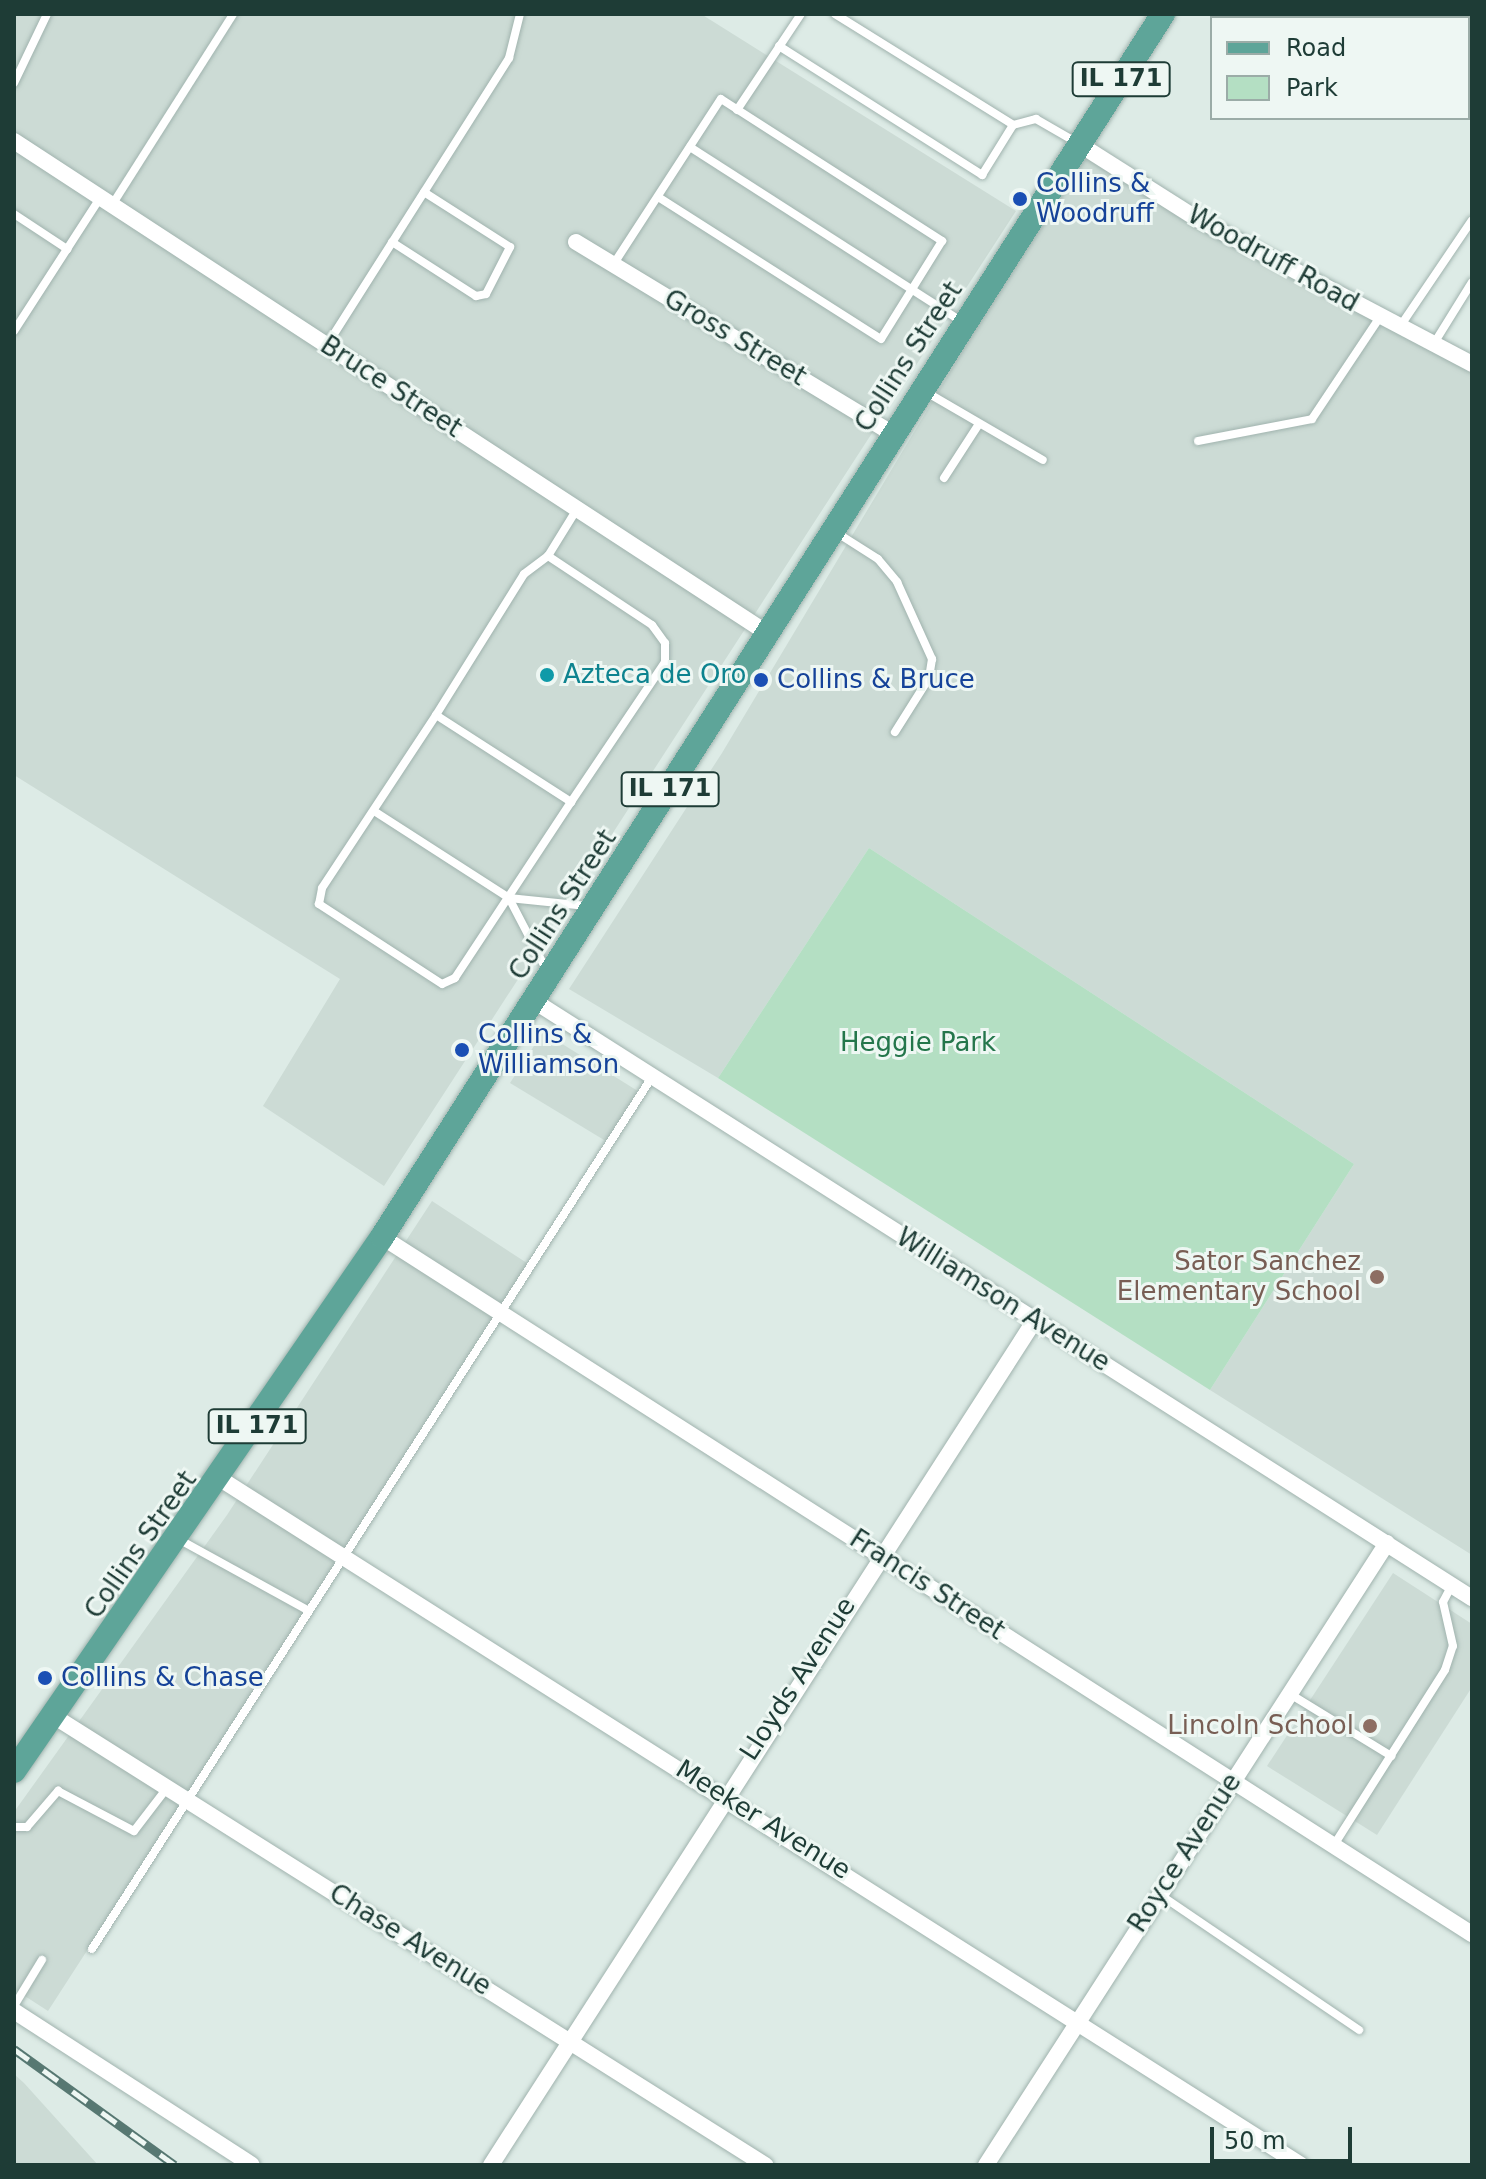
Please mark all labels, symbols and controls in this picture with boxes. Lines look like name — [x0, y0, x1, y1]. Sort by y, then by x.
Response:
legend — [1210, 16, 1470, 120]
text: Road — [1286, 34, 1346, 62]
road number: IL 171 — [1071, 59, 1171, 99]
text: Park — [1286, 74, 1338, 102]
place label: Collins & Woodruff — [1036, 168, 1154, 230]
marker: Collins & Woodruff — [1011, 190, 1029, 208]
street label: Woodruff Road — [1182, 199, 1364, 319]
street label: Collins Street — [849, 276, 969, 438]
street label: Gross Street — [658, 283, 812, 393]
street label: Bruce Street — [314, 330, 468, 444]
place label: Azteca de Oro — [563, 659, 746, 691]
place label: Collins & Bruce — [777, 664, 975, 696]
marker: Azteca de Oro — [538, 666, 556, 684]
marker: Collins & Bruce — [752, 671, 770, 689]
road number: IL 171 — [620, 769, 720, 809]
street label: Collins Street — [503, 824, 623, 986]
place label: Collins & Williamson — [478, 1019, 619, 1080]
park label: Heggie Park — [840, 1027, 996, 1059]
marker: Collins & Williamson — [453, 1041, 471, 1059]
street label: Williamson Avenue — [890, 1222, 1116, 1378]
place label: Sator Sanchez Elementary School — [1117, 1246, 1361, 1308]
marker: Sator Sanchez Elementary School — [1368, 1268, 1386, 1286]
road number: IL 171 — [207, 1406, 307, 1446]
street label: Collins Street — [79, 1465, 203, 1625]
street label: Francis Street — [844, 1523, 1010, 1647]
street label: Lloyds Avenue — [734, 1592, 862, 1766]
place label: Collins & Chase — [61, 1662, 264, 1694]
marker: Collins & Chase — [36, 1669, 54, 1687]
place label: Lincoln School — [1167, 1710, 1354, 1742]
marker: Lincoln School — [1361, 1717, 1379, 1735]
street label: Meeker Avenue — [670, 1754, 856, 1886]
street label: Royce Avenue — [1122, 1768, 1248, 1938]
street label: Chase Avenue — [323, 1878, 497, 2002]
scale bar — [1214, 2111, 1356, 2161]
text: 50 m — [1224, 2127, 1286, 2155]

